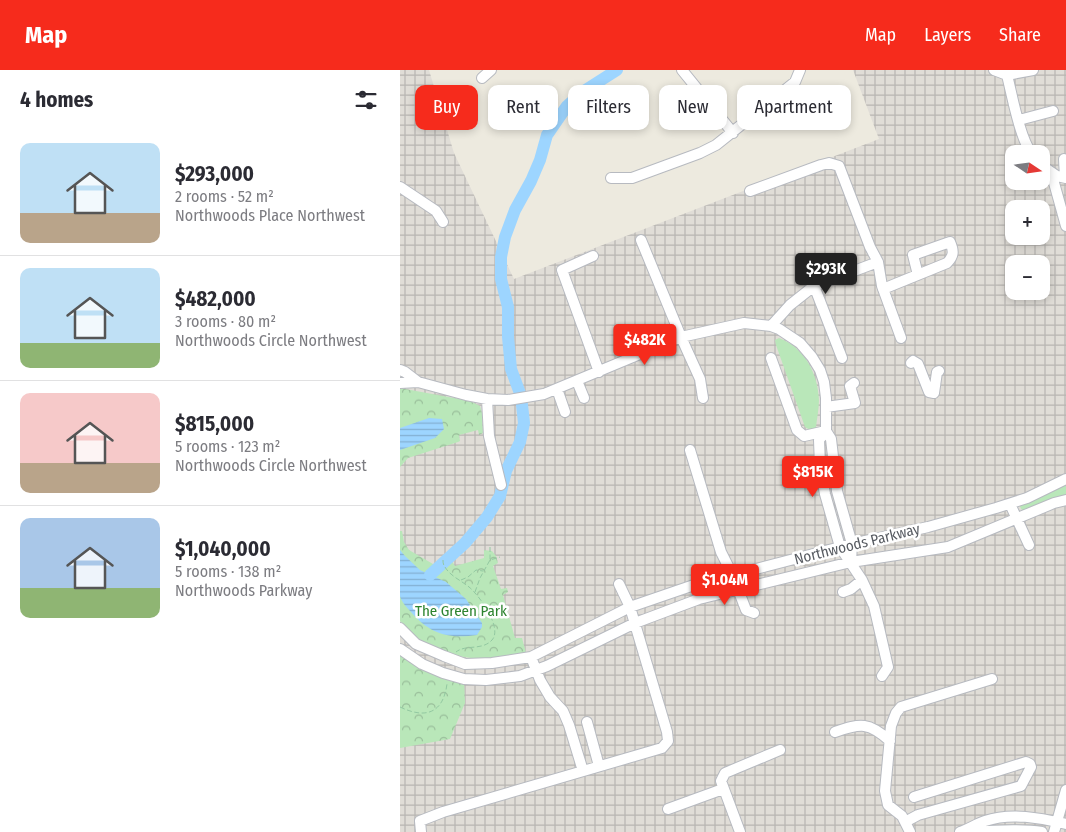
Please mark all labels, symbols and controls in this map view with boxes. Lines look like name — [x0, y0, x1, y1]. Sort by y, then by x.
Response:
text: Map — [25, 21, 67, 49]
text: Map — [865, 24, 896, 46]
text: Layers — [924, 24, 971, 46]
text: Share — [999, 24, 1041, 46]
chip: Buy — [415, 85, 478, 130]
chip: Rent — [488, 85, 558, 130]
chip: Filters — [568, 85, 649, 130]
chip: New — [659, 85, 727, 130]
chip: Apartment — [737, 85, 851, 130]
icon: filters — [352, 86, 380, 114]
text: 4 homes — [20, 87, 93, 113]
north arrow — [1005, 145, 1050, 190]
map controls — [1005, 145, 1050, 300]
text: $293,000 — [175, 161, 254, 187]
icon: home — [60, 163, 120, 223]
text: 2 rooms · 52 m² — [175, 187, 274, 206]
button: + — [1005, 200, 1050, 245]
text: Northwoods Place Northwest — [175, 206, 365, 225]
pin: $293K — [791, 252, 861, 295]
button: − — [1005, 255, 1050, 300]
text: $293K — [806, 259, 846, 278]
text: $482,000 — [175, 286, 256, 312]
icon: home — [60, 288, 120, 348]
text: 3 rooms · 80 m² — [175, 312, 276, 331]
pin: $482K — [610, 324, 680, 366]
text: $482K — [624, 330, 666, 349]
text: Northwoods Circle Northwest — [175, 331, 367, 350]
text: $815,000 — [175, 411, 254, 437]
icon: home — [60, 413, 120, 473]
text: 5 rooms · 123 m² — [175, 437, 280, 456]
text: Northwoods Circle Northwest — [175, 456, 367, 475]
pin: $815K — [778, 456, 848, 498]
text: $815K — [793, 462, 833, 481]
street label: Northwoods Parkway — [792, 520, 922, 568]
text: $1,040,000 — [175, 536, 271, 562]
icon: home — [60, 538, 120, 598]
text: 5 rooms · 138 m² — [175, 562, 281, 581]
pin: $1.04M — [684, 564, 766, 606]
text: $1.04M — [702, 570, 748, 589]
text: Northwoods Parkway — [175, 581, 312, 600]
park label: The Green Park — [415, 602, 507, 620]

